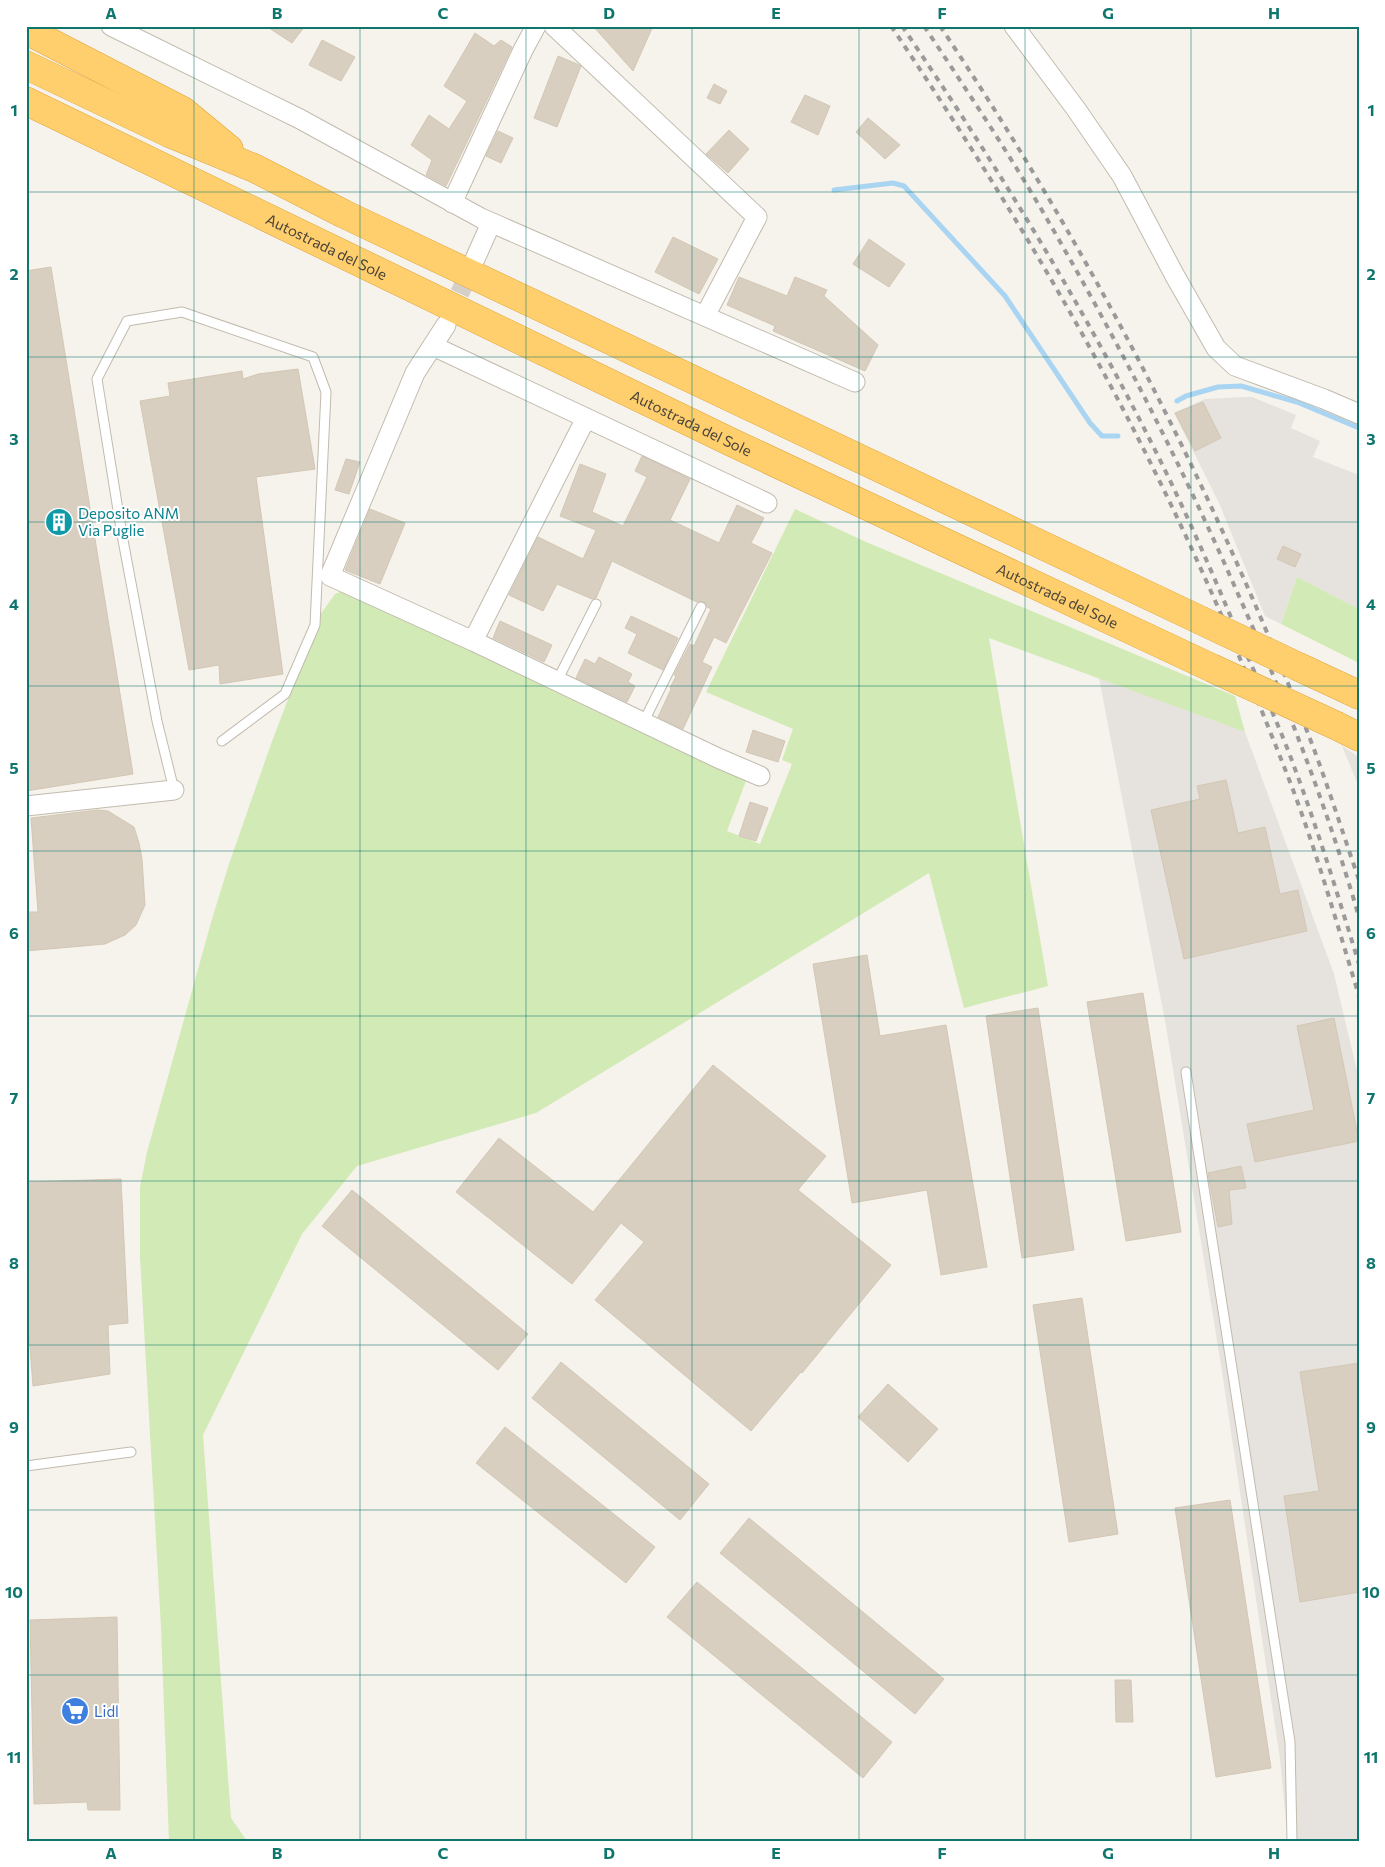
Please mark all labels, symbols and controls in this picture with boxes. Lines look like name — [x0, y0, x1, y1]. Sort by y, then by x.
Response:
text: A — [105, 3, 117, 22]
text: B — [272, 3, 283, 22]
text: C — [438, 3, 449, 22]
text: D — [603, 3, 615, 22]
text: E — [771, 3, 781, 22]
text: F — [937, 3, 947, 22]
text: G — [1102, 3, 1114, 22]
text: H — [1268, 3, 1280, 22]
text: 1 — [10, 100, 18, 119]
text: 1 — [1367, 100, 1375, 119]
street label: Autostrada del Sole — [263, 210, 390, 283]
text: 2 — [9, 264, 19, 283]
text: 2 — [1366, 264, 1376, 283]
street label: Autostrada del Sole — [628, 386, 755, 460]
text: 3 — [9, 429, 19, 448]
text: 3 — [1366, 429, 1376, 448]
place label: Deposito ANM Via Puglie — [78, 504, 179, 539]
building icon: Deposito ANM Via Puglie — [44, 507, 74, 537]
street label: Autostrada del Sole — [994, 559, 1121, 632]
text: 4 — [9, 594, 19, 613]
text: 4 — [1366, 594, 1376, 613]
text: 5 — [9, 758, 19, 777]
text: 5 — [1366, 758, 1376, 777]
text: 6 — [9, 923, 19, 942]
text: 6 — [1366, 923, 1376, 942]
text: 7 — [10, 1088, 19, 1107]
text: 7 — [1367, 1088, 1376, 1107]
text: 8 — [9, 1253, 19, 1272]
text: 8 — [1366, 1253, 1376, 1272]
text: 9 — [9, 1417, 19, 1436]
text: 9 — [1366, 1417, 1376, 1436]
text: 10 — [5, 1582, 23, 1601]
text: 10 — [1362, 1582, 1380, 1601]
supermarket icon: Lidl — [60, 1696, 90, 1726]
place label: Lidl — [94, 1702, 119, 1720]
text: 11 — [7, 1747, 21, 1766]
text: 11 — [1364, 1747, 1378, 1766]
text: A — [105, 1843, 117, 1862]
text: B — [272, 1843, 283, 1862]
text: C — [438, 1843, 449, 1862]
text: D — [603, 1843, 615, 1862]
text: E — [771, 1843, 781, 1862]
text: F — [937, 1843, 947, 1862]
text: G — [1102, 1843, 1114, 1862]
text: H — [1268, 1843, 1280, 1862]

